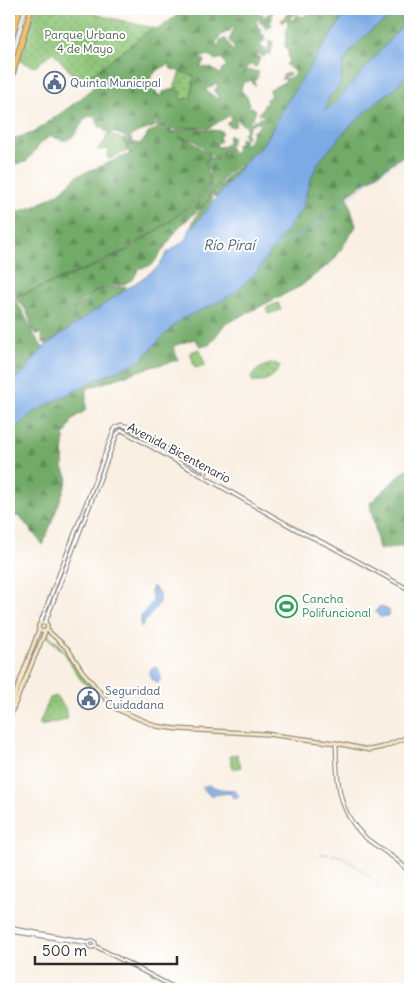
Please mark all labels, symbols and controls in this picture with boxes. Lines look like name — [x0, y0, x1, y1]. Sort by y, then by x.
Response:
park label: Parque Urbano 4 de Mayo — [44, 27, 126, 56]
public building icon: Quinta Municipal — [42, 71, 66, 95]
place label: Quinta Municipal — [70, 75, 161, 90]
water label: Río Piraí — [203, 236, 258, 254]
street label: Avenida Bicentenario — [125, 419, 234, 486]
place label: Cancha Polifuncional — [302, 591, 371, 620]
sports icon: Cancha Polifuncional — [274, 594, 298, 618]
place label: Seguridad Cuidadana — [105, 683, 164, 712]
public building icon: Seguridad Cuidadana — [77, 686, 101, 710]
scale bar — [35, 933, 178, 965]
text: 500 m — [42, 941, 87, 960]

